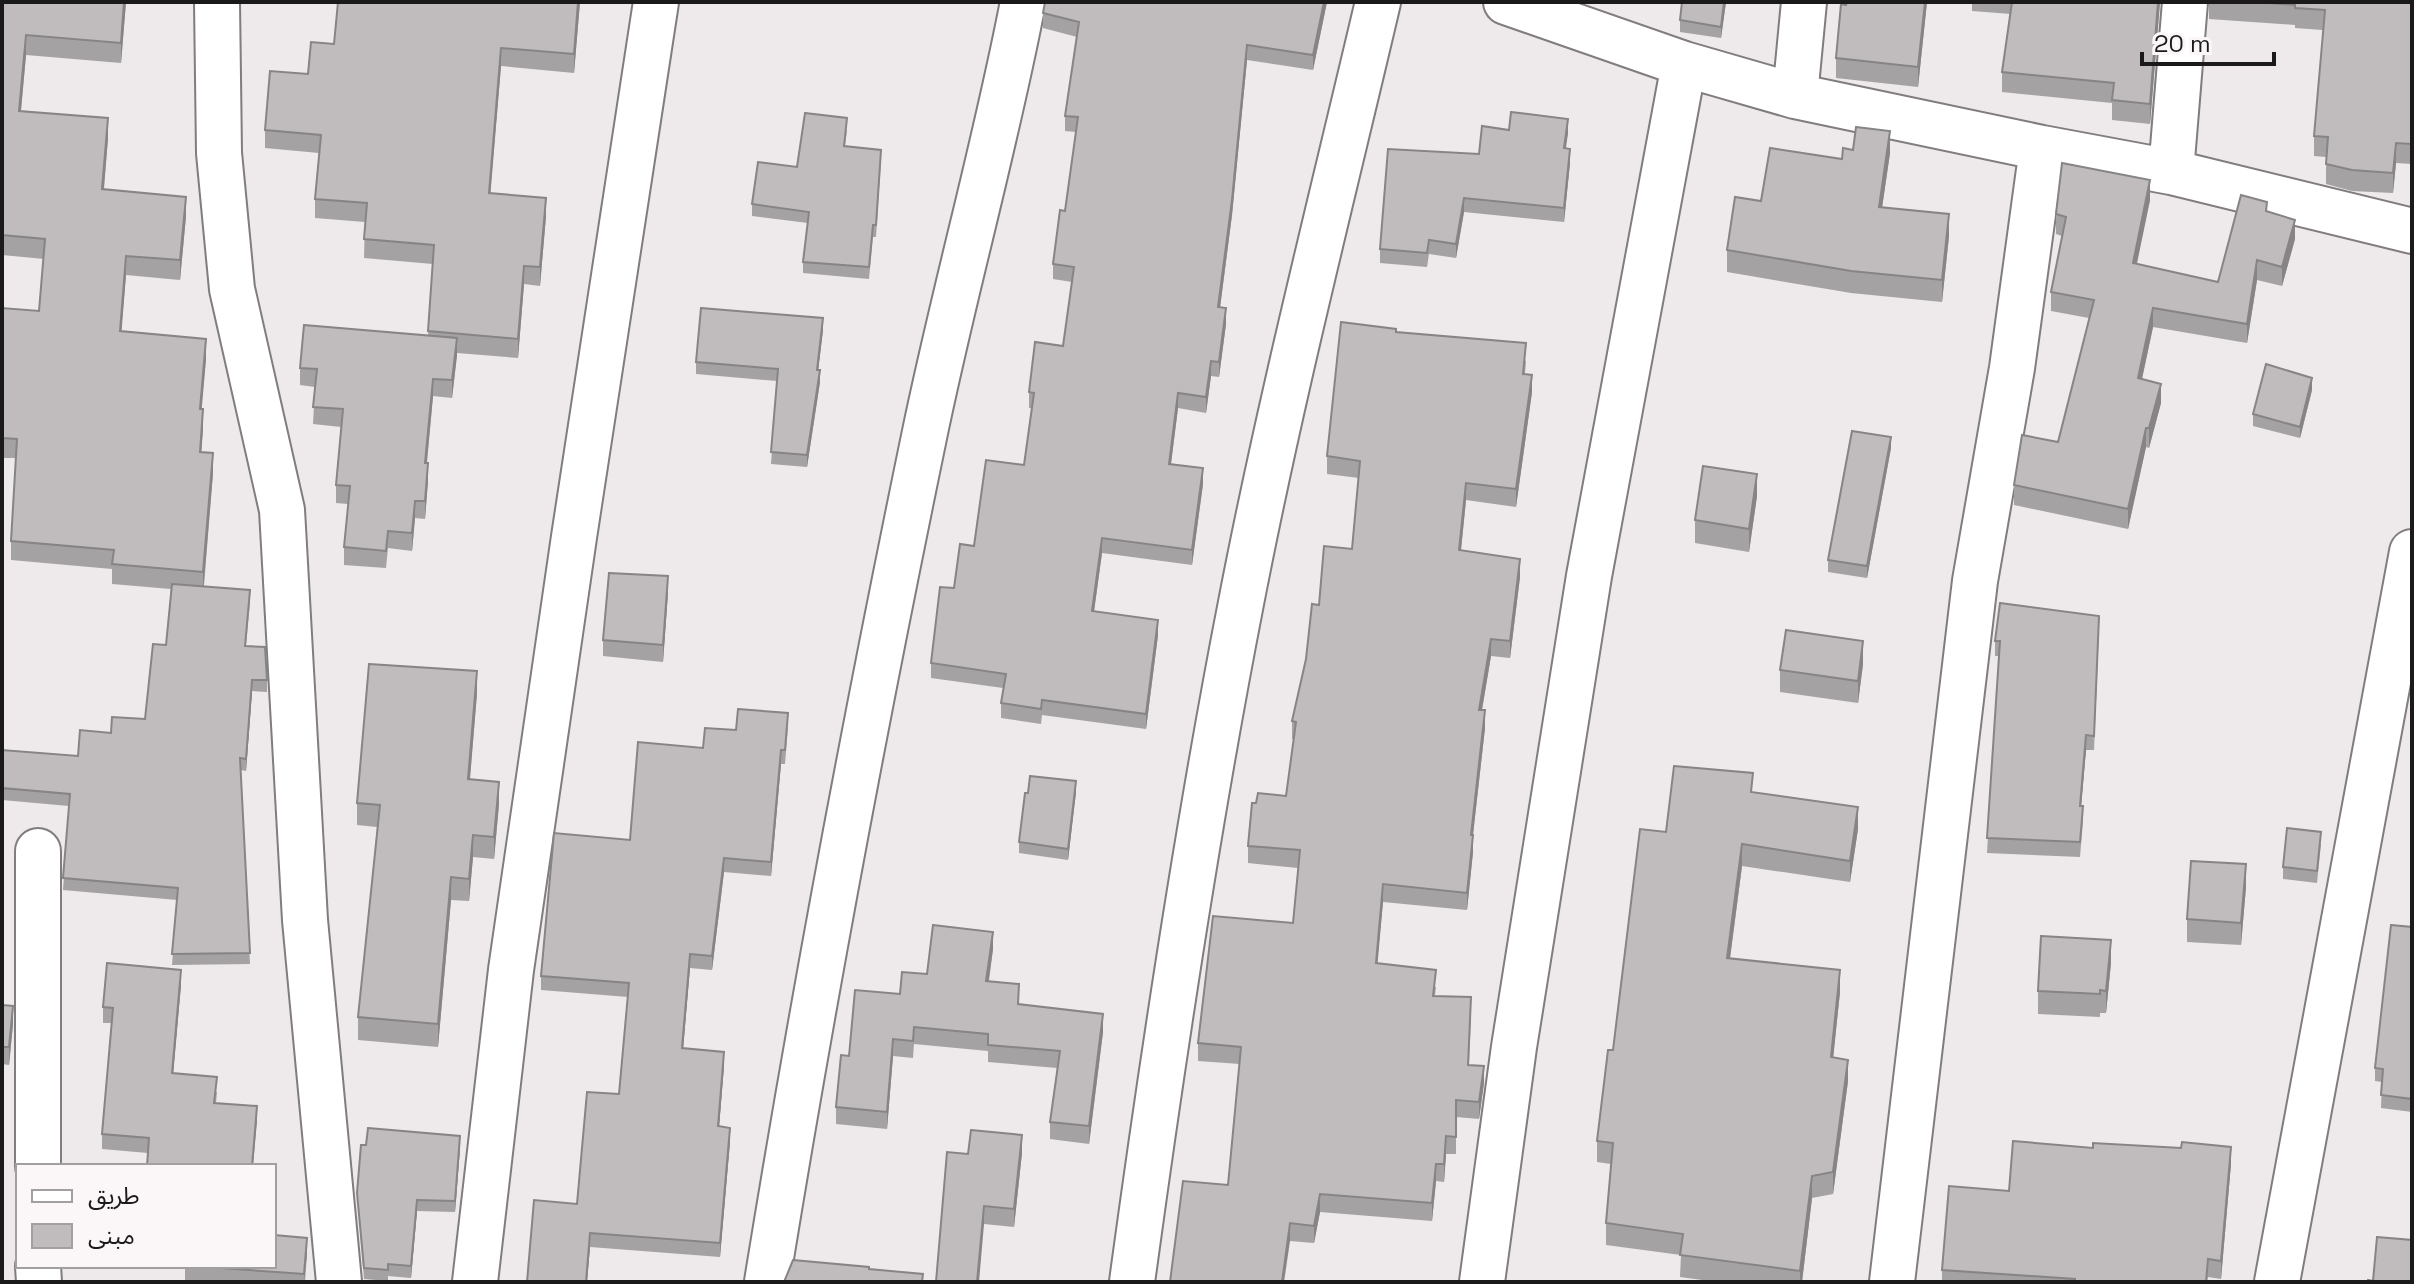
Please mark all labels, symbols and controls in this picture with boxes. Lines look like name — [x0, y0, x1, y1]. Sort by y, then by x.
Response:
scale bar — [2142, 16, 2274, 66]
text: 20 m — [2154, 28, 2211, 59]
legend — [16, 1164, 276, 1268]
text: طريق — [88, 1180, 140, 1211]
text: مبنى — [88, 1220, 135, 1251]

